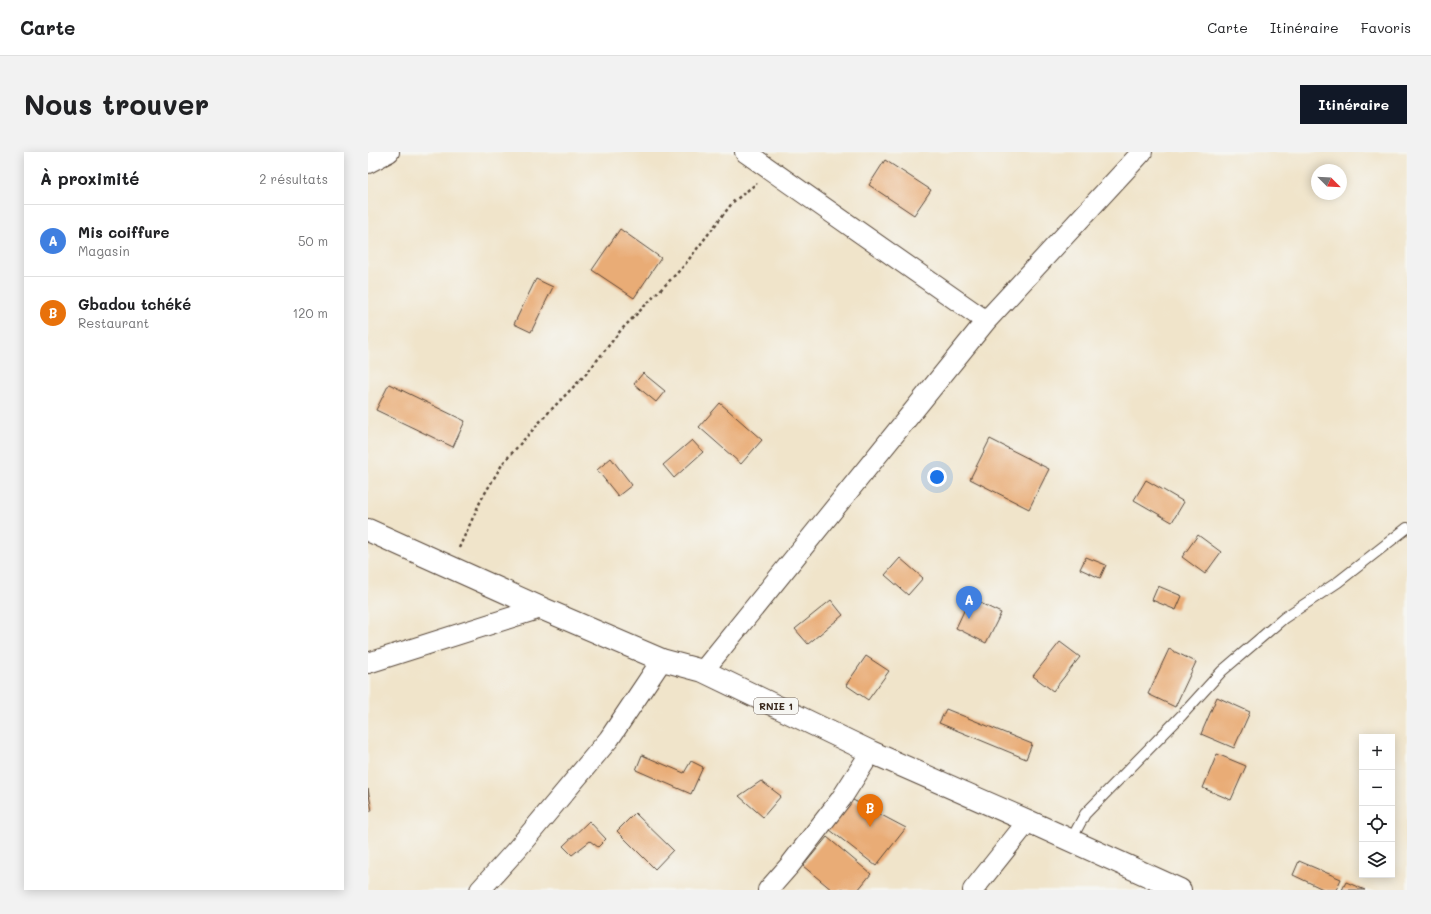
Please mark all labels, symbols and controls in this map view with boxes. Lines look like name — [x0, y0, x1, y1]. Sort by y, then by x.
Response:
text: Carte — [20, 15, 75, 40]
text: Carte — [1207, 18, 1248, 37]
text: Itinéraire — [1270, 18, 1339, 37]
text: Favoris — [1361, 18, 1411, 37]
button: Itinéraire — [1300, 85, 1407, 124]
text: Nous trouver — [24, 86, 209, 122]
north arrow — [1311, 164, 1347, 200]
text: À proximité — [40, 167, 139, 189]
text: 2 résultats — [259, 170, 328, 187]
text: Mis coiffure — [78, 222, 170, 242]
text: A — [48, 232, 58, 249]
text: 50 m — [298, 232, 328, 249]
text: Magasin — [78, 242, 130, 259]
text: Gbadou tchéké — [78, 294, 191, 314]
text: B — [49, 304, 57, 321]
text: 120 m — [292, 304, 328, 321]
text: Restaurant — [78, 314, 149, 331]
your location — [927, 467, 947, 487]
pin: A — [956, 586, 982, 619]
road number: RNIE 1 — [754, 698, 798, 714]
map controls — [1359, 734, 1395, 878]
button: + — [1359, 734, 1395, 770]
button: − — [1359, 770, 1395, 806]
pin: B — [857, 794, 883, 827]
button: locate — [1359, 806, 1395, 842]
button: layers — [1359, 842, 1395, 878]

